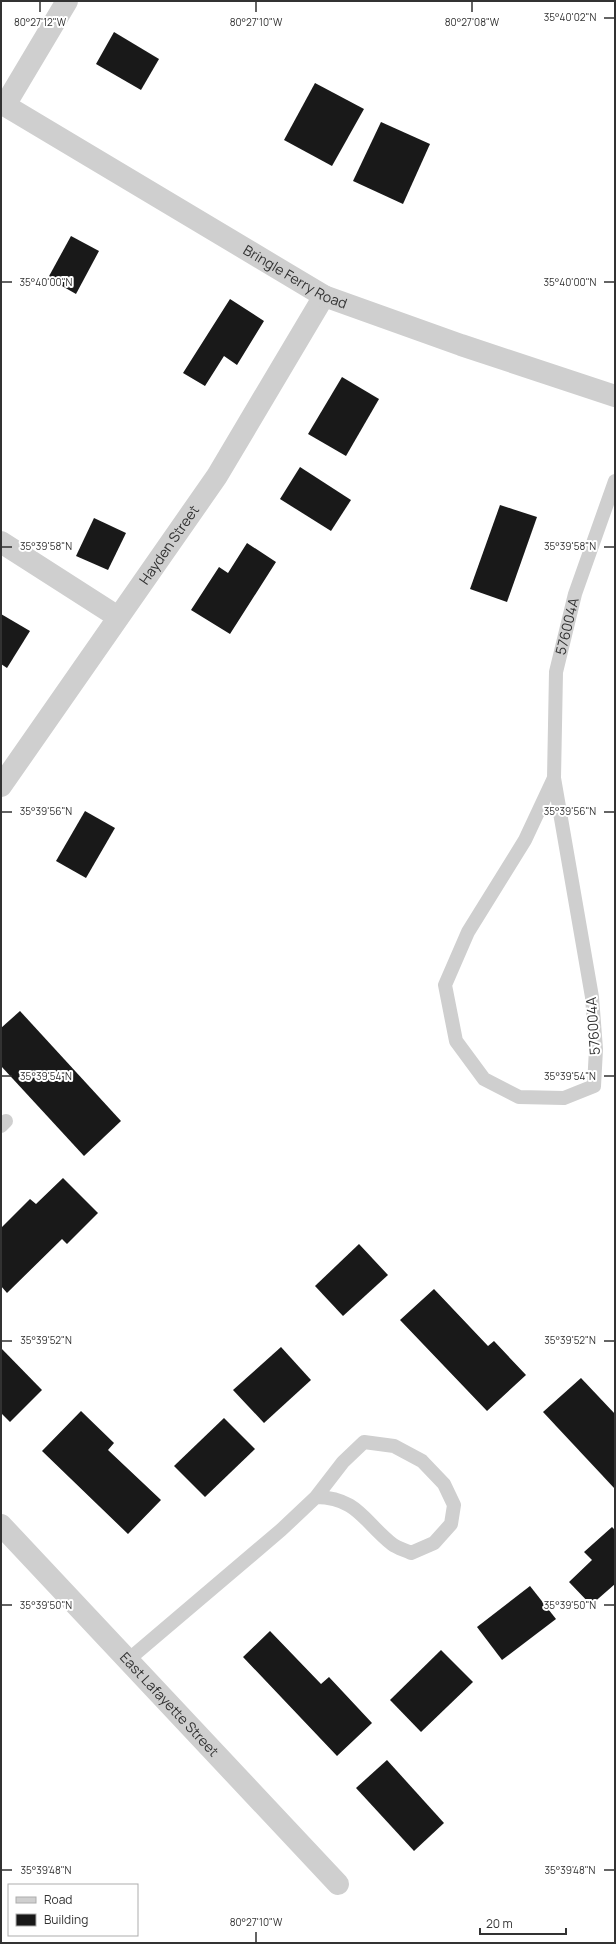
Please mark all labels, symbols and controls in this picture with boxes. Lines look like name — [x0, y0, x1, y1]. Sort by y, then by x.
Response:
text: 35°40'02"N — [544, 10, 596, 24]
text: 80°27'12"W — [14, 15, 67, 29]
text: 80°27'10"W — [230, 15, 283, 29]
text: 80°27'08"W — [445, 15, 500, 29]
street label: Bringle Ferry Road — [240, 240, 350, 313]
text: 35°40'00"N — [20, 275, 73, 289]
text: 35°40'00"N — [544, 275, 597, 289]
street label: Hayden Street — [134, 501, 203, 588]
text: 35°39'58"N — [20, 539, 72, 553]
text: 35°39'58"N — [544, 539, 596, 553]
street label: 576004A — [551, 595, 583, 657]
text: 35°39'56"N — [20, 804, 72, 818]
text: 35°39'56"N — [544, 804, 596, 818]
street label: 576004A — [581, 996, 604, 1056]
text: 35°39'54"N — [20, 1069, 72, 1083]
text: 35°39'54"N — [544, 1069, 596, 1083]
text: 35°39'52"N — [20, 1333, 72, 1347]
text: 35°39'52"N — [544, 1333, 596, 1347]
text: 35°39'50"N — [20, 1598, 72, 1612]
text: 35°39'50"N — [544, 1598, 596, 1612]
street label: East Lafayette Street — [116, 1648, 224, 1761]
text: 35°39'48"N — [21, 1863, 72, 1877]
text: 35°39'48"N — [545, 1863, 596, 1877]
legend — [8, 1884, 138, 1936]
text: Road — [44, 1891, 72, 1908]
scale bar — [480, 1910, 566, 1936]
text: Building — [44, 1911, 88, 1928]
text: 80°27'10"W — [230, 1915, 283, 1929]
text: 20 m — [486, 1915, 513, 1932]

